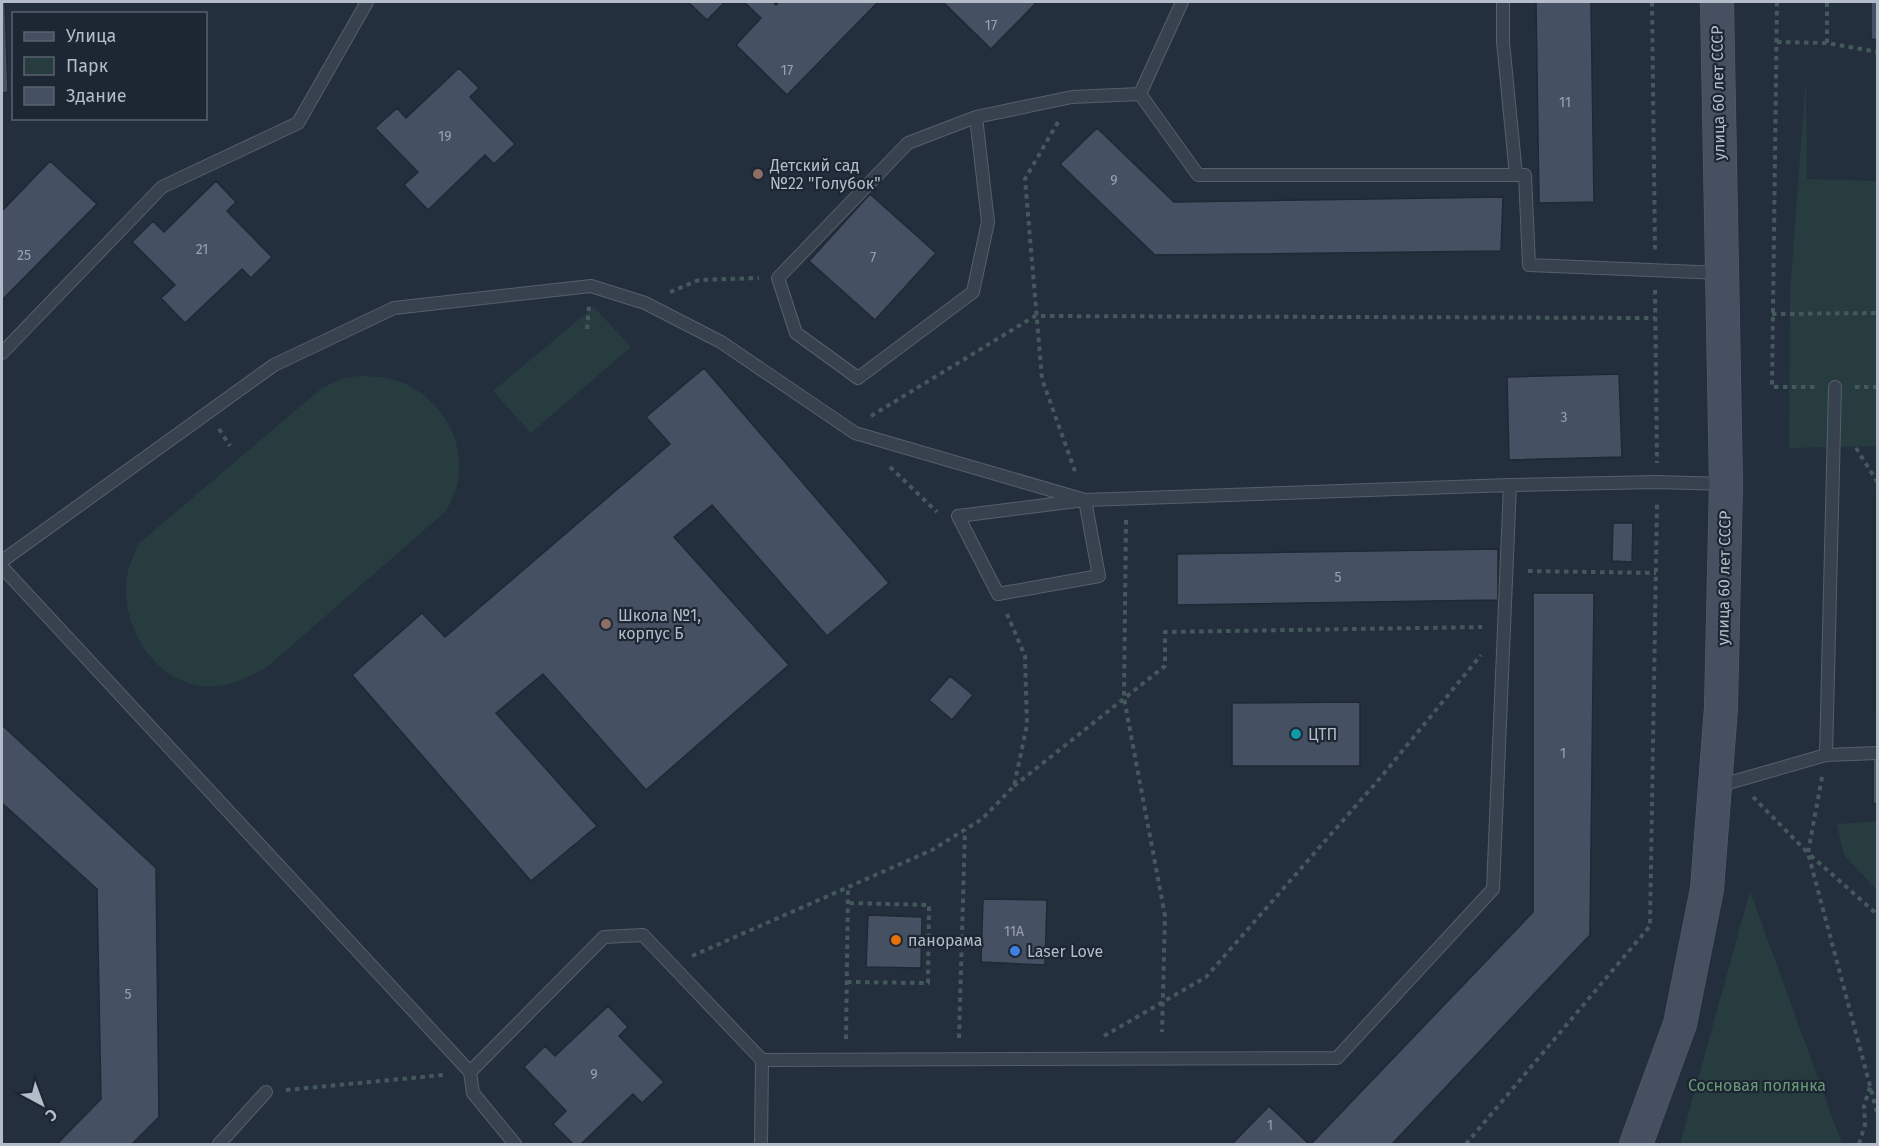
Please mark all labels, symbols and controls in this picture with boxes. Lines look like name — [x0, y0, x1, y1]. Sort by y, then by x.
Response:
legend — [12, 12, 207, 120]
house number: 17 — [985, 17, 997, 34]
text: Улица — [66, 25, 116, 47]
street label: улица 60 лет СССР — [1707, 25, 1729, 161]
text: Парк — [66, 55, 109, 77]
house number: 17 — [781, 62, 793, 79]
text: Здание — [66, 85, 127, 107]
house number: 11 — [1559, 94, 1571, 111]
house number: 19 — [438, 128, 452, 145]
place label: Детский сад №22 "Голубок" — [769, 156, 881, 193]
marker: Детский сад №22 "Голубок" — [751, 167, 765, 181]
house number: 9 — [1110, 172, 1118, 189]
house number: 21 — [196, 241, 208, 258]
house number: 25 — [17, 247, 31, 264]
house number: 7 — [870, 249, 876, 266]
house number: 3 — [1561, 409, 1568, 426]
street label: улица 60 лет СССР — [1713, 510, 1735, 646]
house number: 5 — [1334, 569, 1342, 586]
place label: Школа №1, корпус Б — [618, 606, 701, 643]
marker: Школа №1, корпус Б — [599, 617, 613, 631]
place label: ЦТП — [1308, 725, 1337, 744]
marker: ЦТП — [1289, 727, 1303, 741]
house number: 1 — [1560, 745, 1566, 762]
house number: 11А — [1004, 923, 1024, 940]
place label: панорама — [908, 931, 982, 950]
marker: панорама — [889, 933, 903, 947]
place label: Laser Love — [1027, 942, 1103, 961]
marker: Laser Love — [1008, 944, 1022, 958]
house number: 5 — [124, 986, 132, 1003]
house number: 9 — [590, 1066, 598, 1083]
north arrow — [12, 1074, 72, 1134]
park label: Сосновая полянка — [1688, 1076, 1826, 1095]
text: С — [41, 1105, 61, 1126]
house number: 1 — [1267, 1117, 1273, 1134]

